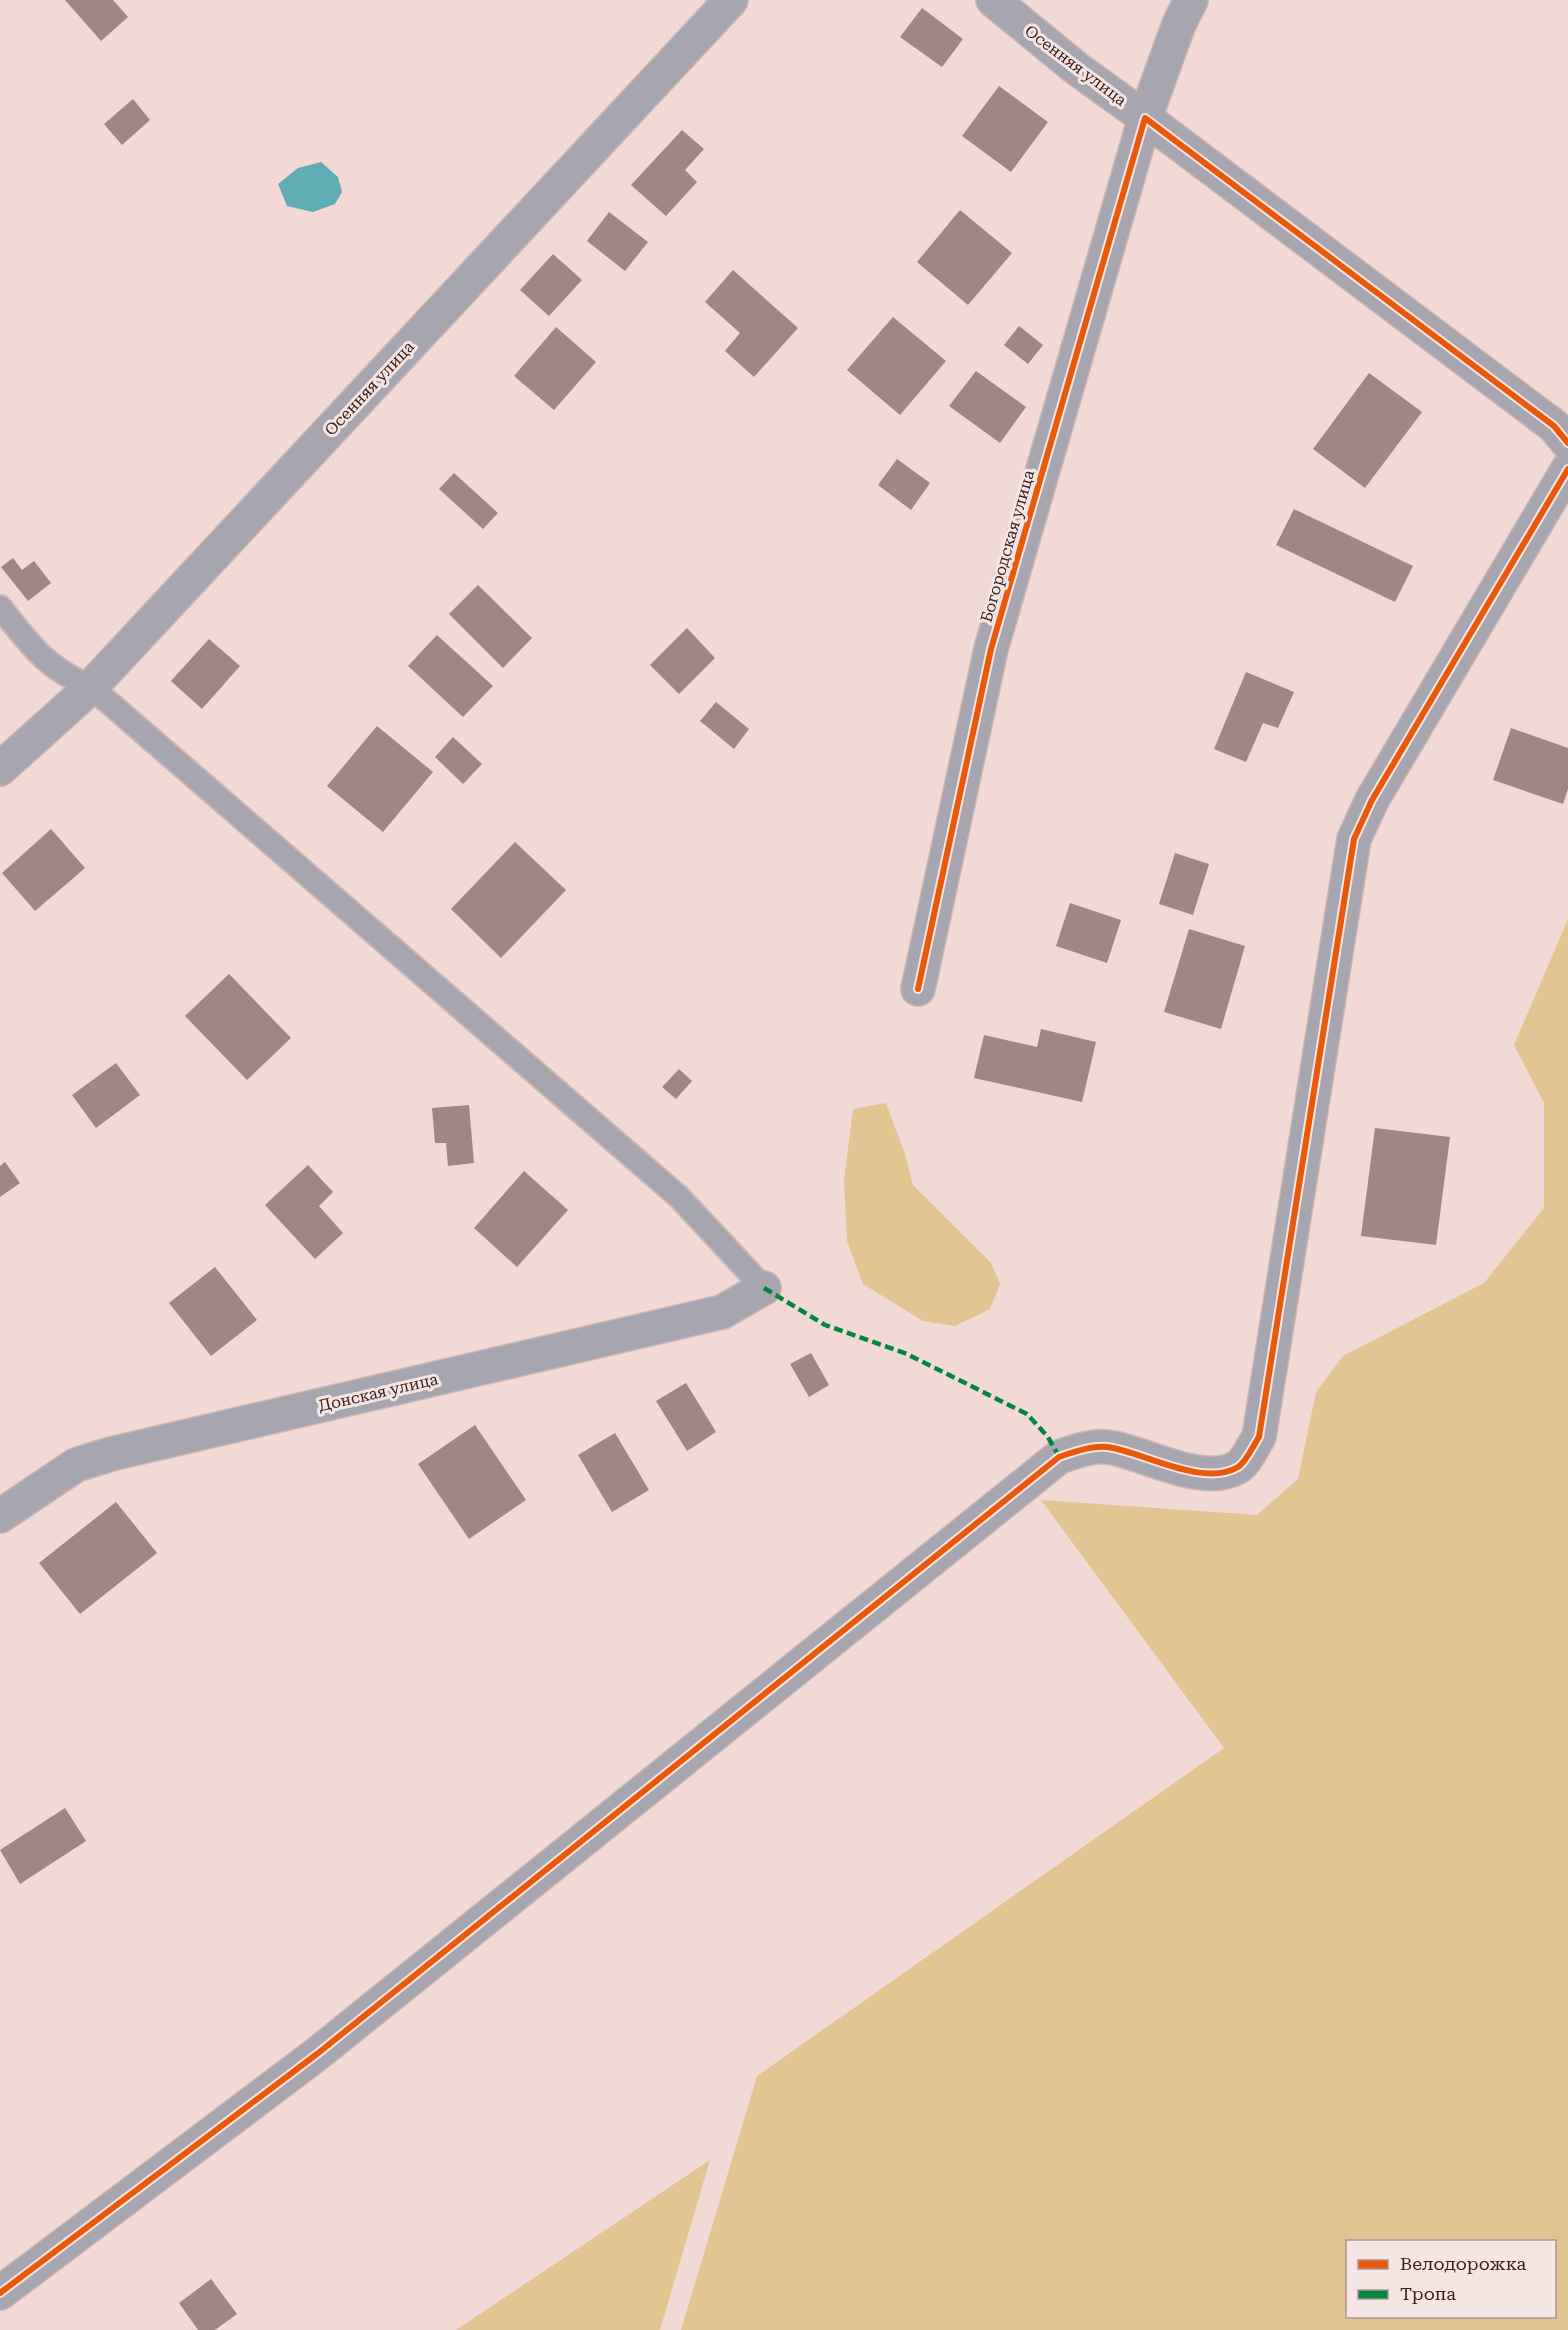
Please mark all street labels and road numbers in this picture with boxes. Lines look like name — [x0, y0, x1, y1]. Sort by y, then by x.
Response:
street label: Осенняя улица — [1021, 21, 1131, 110]
street label: Осенняя улица — [321, 337, 418, 440]
street label: Богородская улица — [977, 468, 1038, 624]
street label: Донская улица — [316, 1369, 440, 1415]

